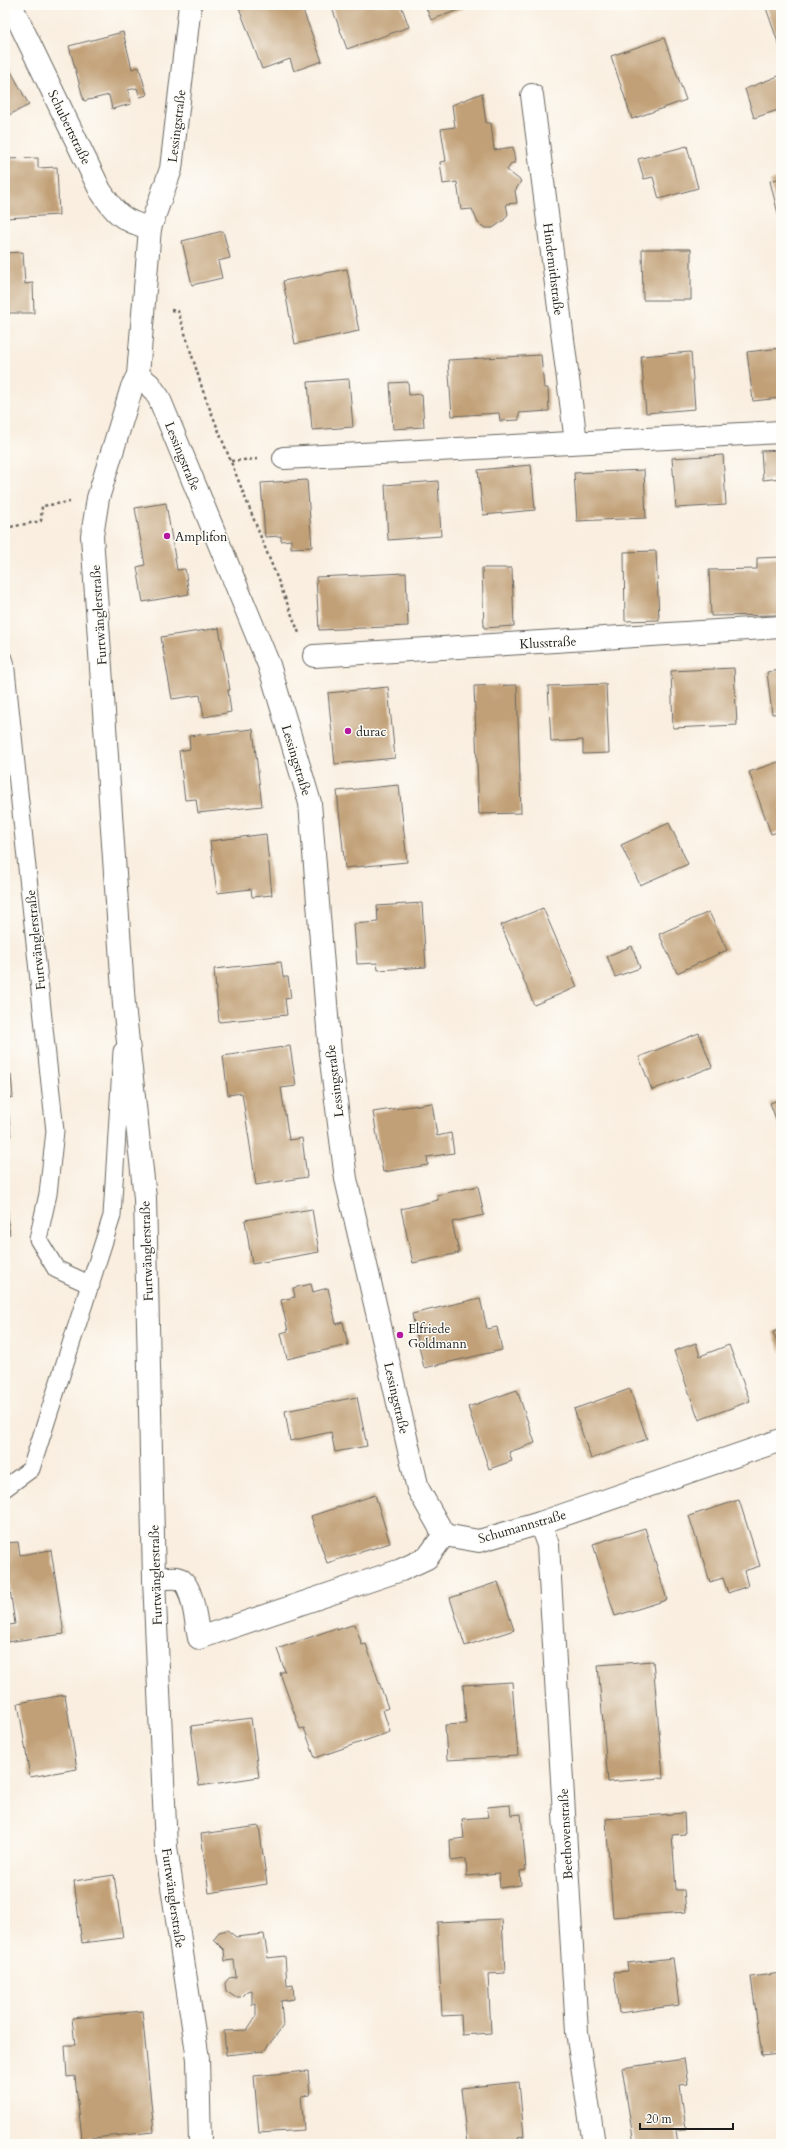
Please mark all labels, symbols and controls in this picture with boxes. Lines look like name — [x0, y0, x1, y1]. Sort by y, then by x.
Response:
street label: Schubertstraße — [43, 87, 95, 168]
street label: Lessingstraße — [164, 89, 190, 164]
street label: Hindemithstraße — [538, 222, 568, 317]
street label: Lessingstraße — [160, 419, 204, 494]
place label: Amplifon — [175, 528, 228, 546]
marker: Amplifon — [162, 531, 172, 541]
street label: Furtwänglerstraße — [87, 564, 111, 666]
street label: Klusstraße — [519, 633, 577, 653]
street label: Lessingstraße — [277, 723, 315, 798]
place label: durac — [356, 723, 386, 741]
marker: durac — [343, 726, 353, 736]
street label: Furtwänglerstraße — [22, 889, 50, 991]
street label: Lessingstraße — [322, 1043, 348, 1118]
street label: Furtwänglerstraße — [136, 1200, 158, 1302]
place label: Elfriede Goldmann — [408, 1320, 468, 1353]
marker: Elfriede Goldmann — [395, 1330, 405, 1340]
street label: Lessingstraße — [379, 1361, 413, 1436]
street label: Schumannstraße — [476, 1506, 568, 1548]
street label: Furtwänglerstraße — [145, 1524, 167, 1626]
street label: Beethovenstraße — [555, 1788, 577, 1880]
street label: Furtwänglerstraße — [157, 1847, 189, 1949]
scale bar — [640, 2105, 733, 2131]
text: 20 m — [646, 2111, 673, 2127]

